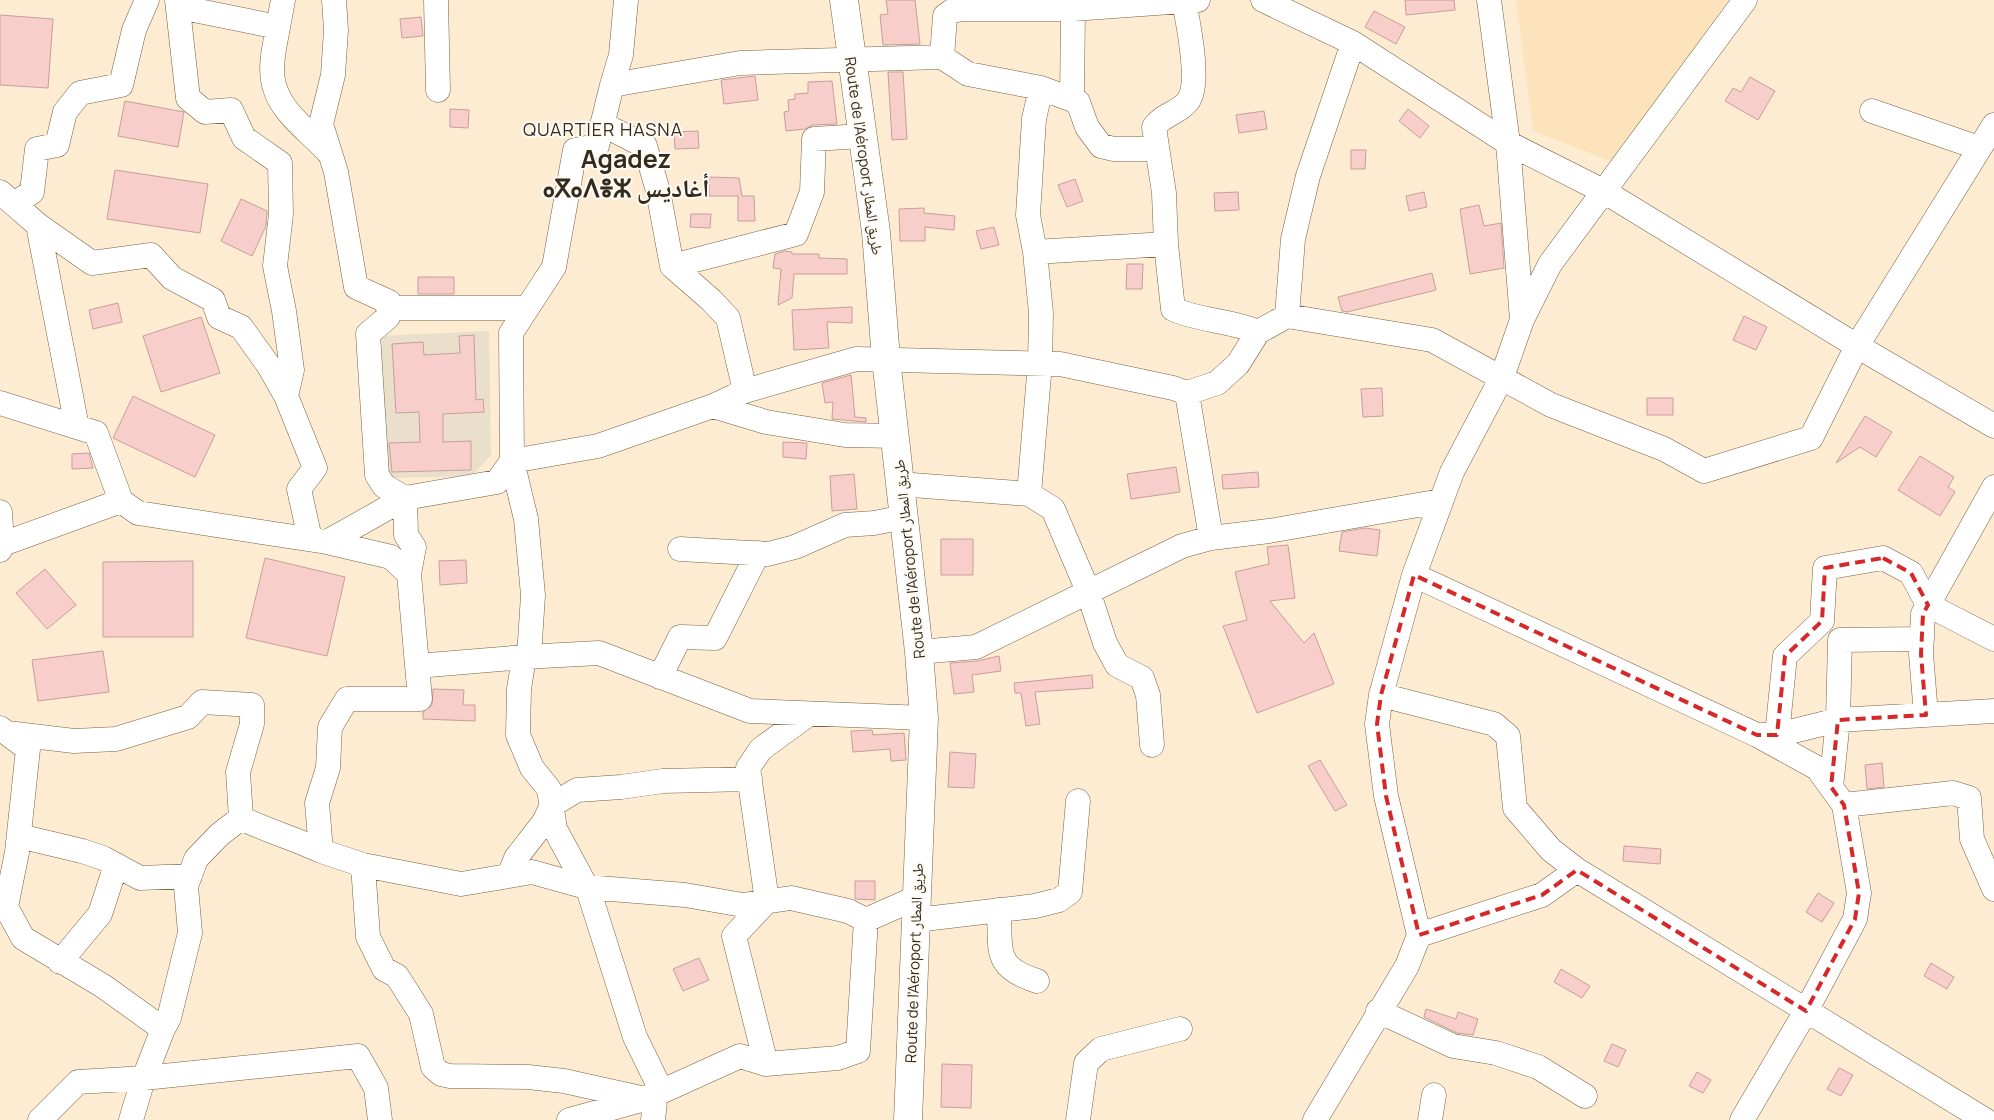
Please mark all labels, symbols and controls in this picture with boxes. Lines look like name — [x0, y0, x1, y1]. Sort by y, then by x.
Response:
street label: Route de l'Aéroport طريق المطار — [840, 55, 888, 257]
district label: QUARTIER HASNA — [523, 117, 683, 141]
district label: Agadez ⴰⴳⴰⴷⴻⵣ أغاديس — [543, 141, 709, 205]
street label: Route de l'Aéroport طريق المطار — [888, 458, 930, 660]
street label: Route de l'Aéroport طريق المطار — [900, 863, 928, 1063]

